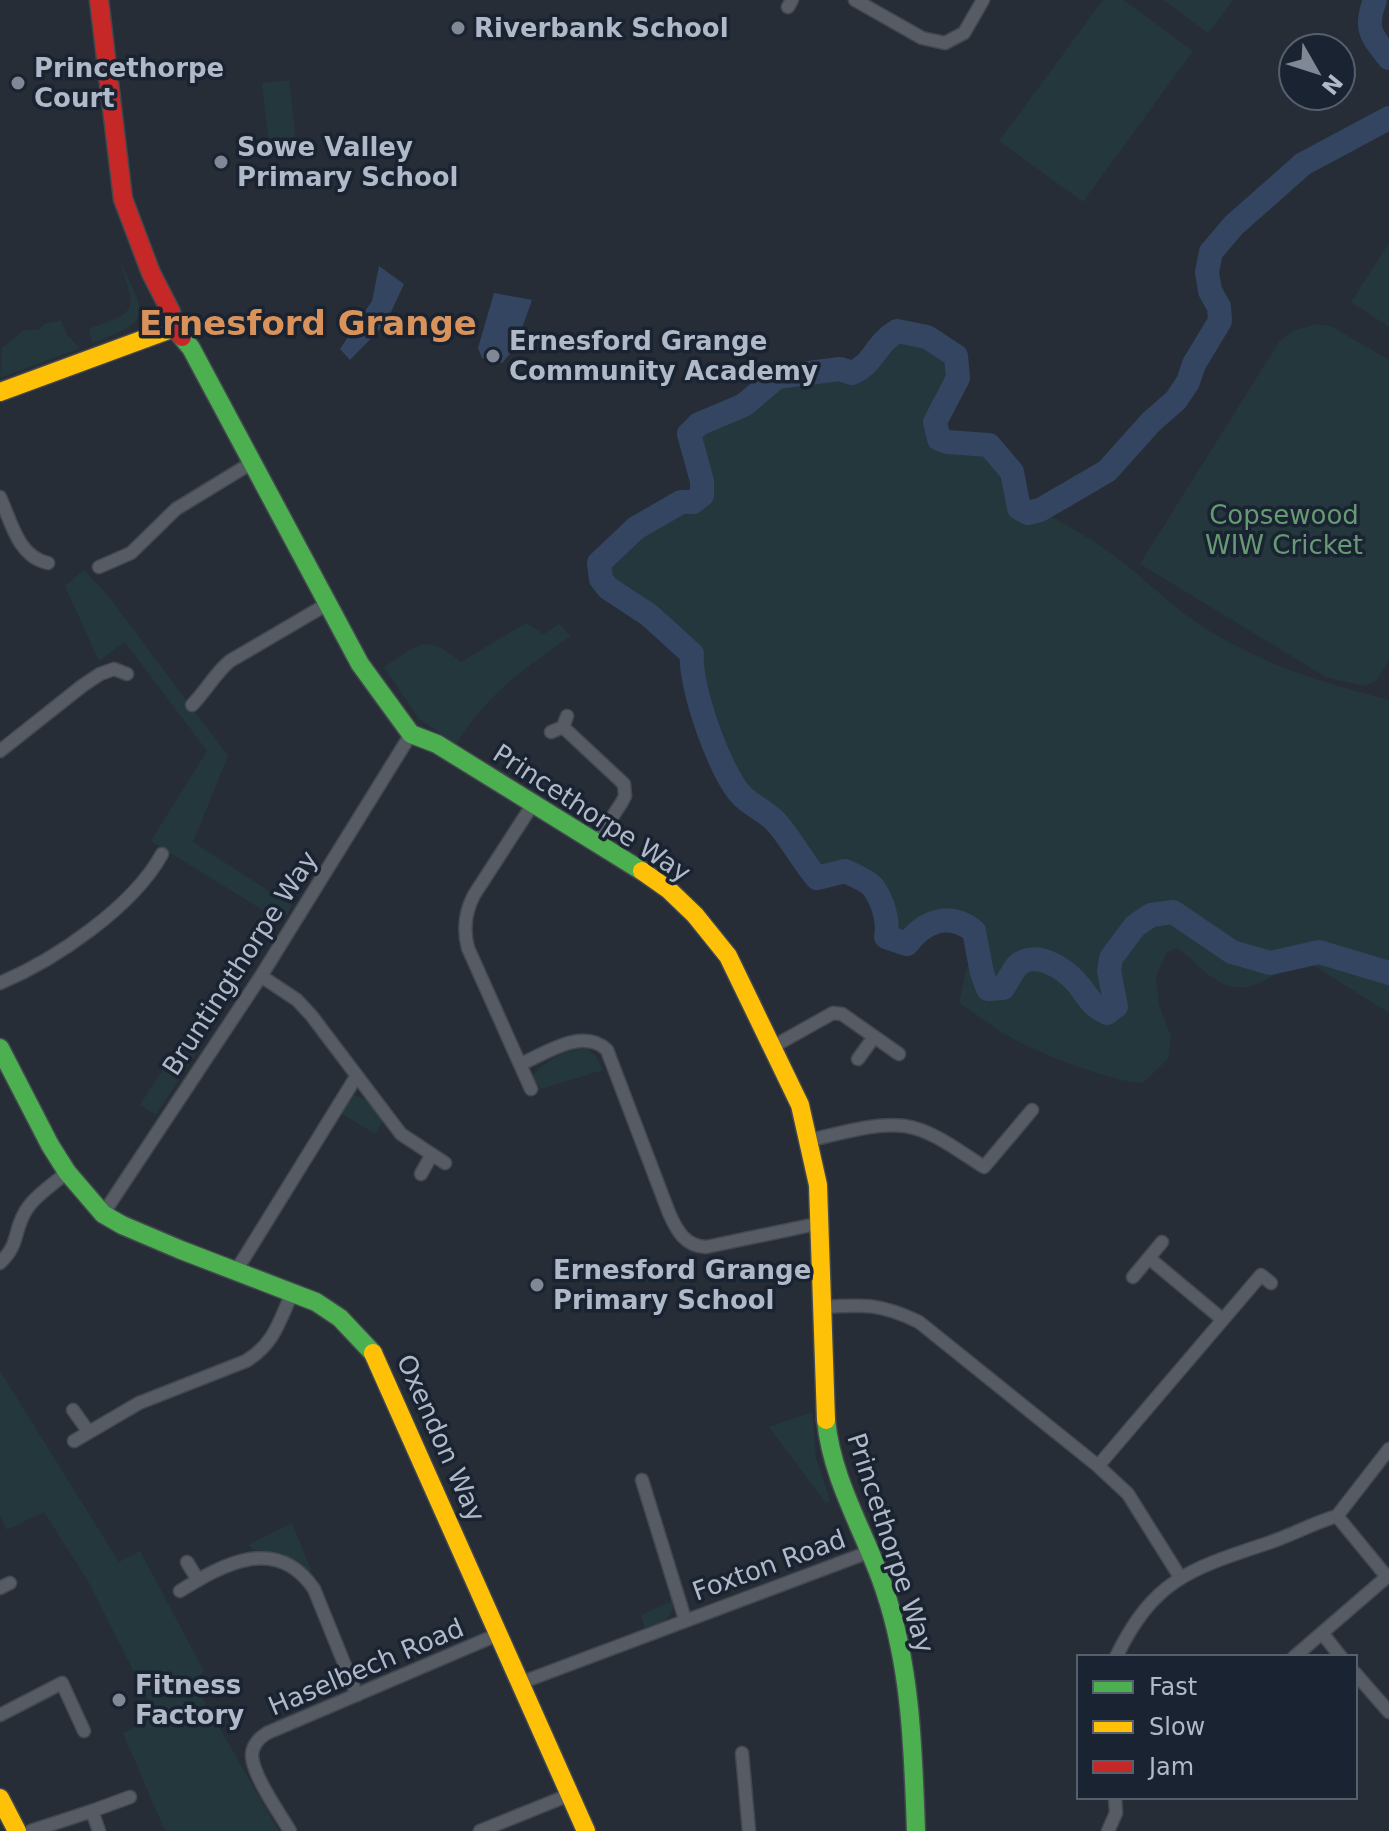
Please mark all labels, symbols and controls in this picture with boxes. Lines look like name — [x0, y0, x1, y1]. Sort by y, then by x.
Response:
place label: Riverbank School — [474, 13, 729, 43]
marker: Riverbank School — [449, 19, 467, 37]
north arrow — [1277, 32, 1357, 112]
place label: Princethorpe Court — [34, 53, 224, 113]
text: N — [1317, 69, 1348, 99]
marker: Princethorpe Court — [9, 74, 27, 92]
place label: Sowe Valley Primary School — [237, 132, 459, 192]
marker: Sowe Valley Primary School — [212, 153, 230, 171]
district label: Ernesford Grange — [139, 303, 477, 343]
place label: Ernesford Grange Community Academy — [509, 326, 818, 386]
marker: Ernesford Grange Community Academy — [484, 347, 502, 365]
park label: Copsewood WIW Cricket — [1205, 500, 1363, 560]
street label: Princethorpe Way — [488, 738, 696, 888]
street label: Bruntingthorpe Way — [156, 845, 324, 1081]
place label: Ernesford Grange Primary School — [553, 1255, 811, 1315]
marker: Ernesford Grange Primary School — [528, 1276, 546, 1294]
street label: Oxendon Way — [391, 1350, 491, 1526]
street label: Princethorpe Way — [841, 1429, 941, 1657]
street label: Foxton Road — [688, 1523, 850, 1607]
street label: Haselbech Road — [264, 1612, 468, 1722]
legend — [1077, 1655, 1357, 1799]
place label: Fitness Factory — [135, 1670, 244, 1730]
text: Fast — [1149, 1673, 1197, 1701]
marker: Fitness Factory — [110, 1691, 128, 1709]
text: Slow — [1149, 1713, 1205, 1741]
text: Jam — [1147, 1753, 1194, 1781]

